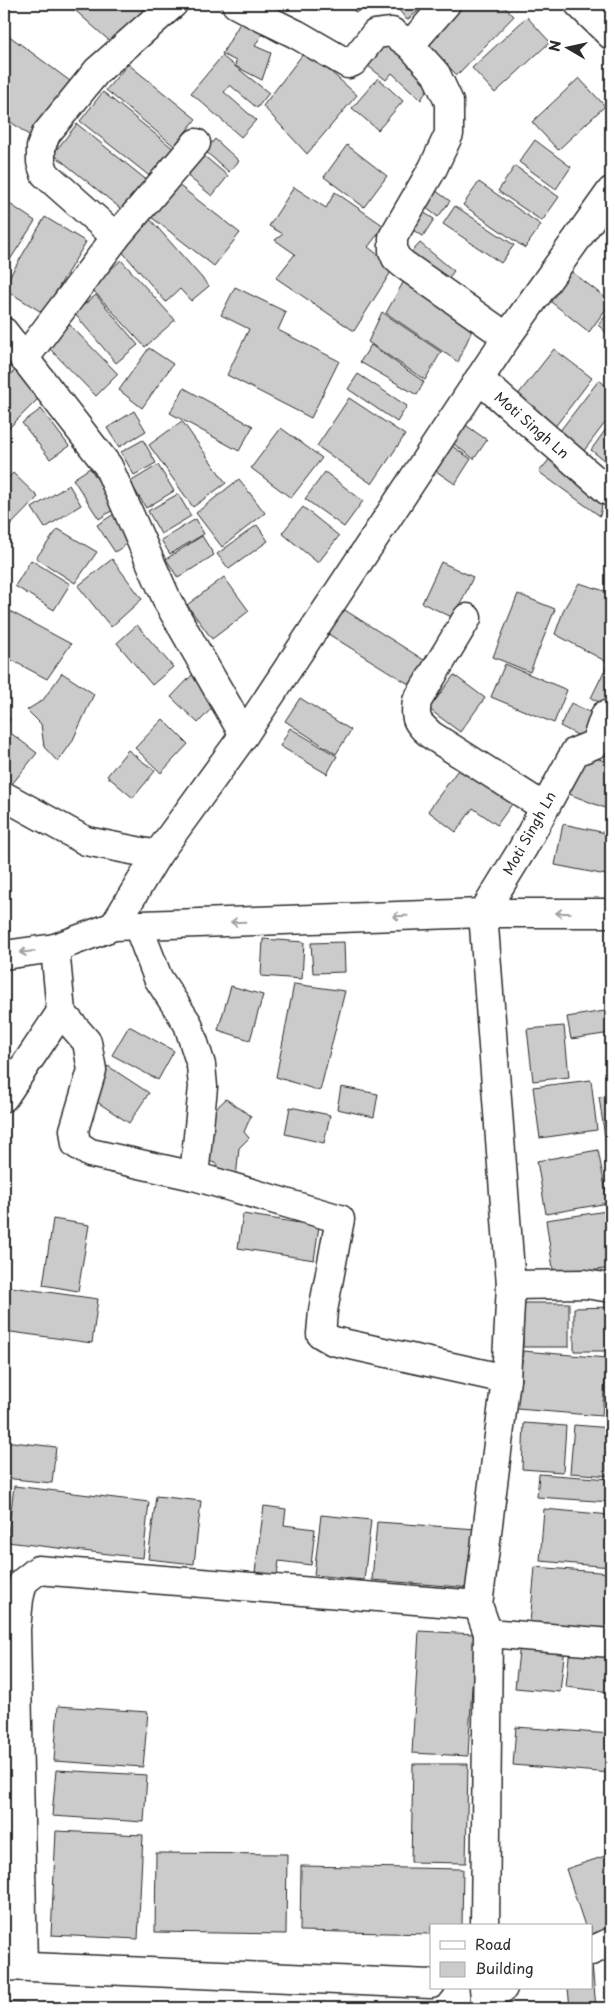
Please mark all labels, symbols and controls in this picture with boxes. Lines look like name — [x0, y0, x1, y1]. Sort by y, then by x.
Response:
north arrow — [542, 22, 592, 72]
text: N — [543, 39, 566, 53]
street label: Moti Singh Ln — [490, 387, 574, 463]
street label: Moti Singh Ln — [497, 787, 561, 879]
one-way arrow — [555, 908, 571, 918]
one-way arrow — [392, 911, 408, 921]
one-way arrow — [230, 917, 246, 927]
one-way arrow — [19, 947, 35, 957]
legend — [430, 1924, 592, 1990]
text: Road — [475, 1932, 511, 1955]
text: Building — [475, 1956, 534, 1979]

